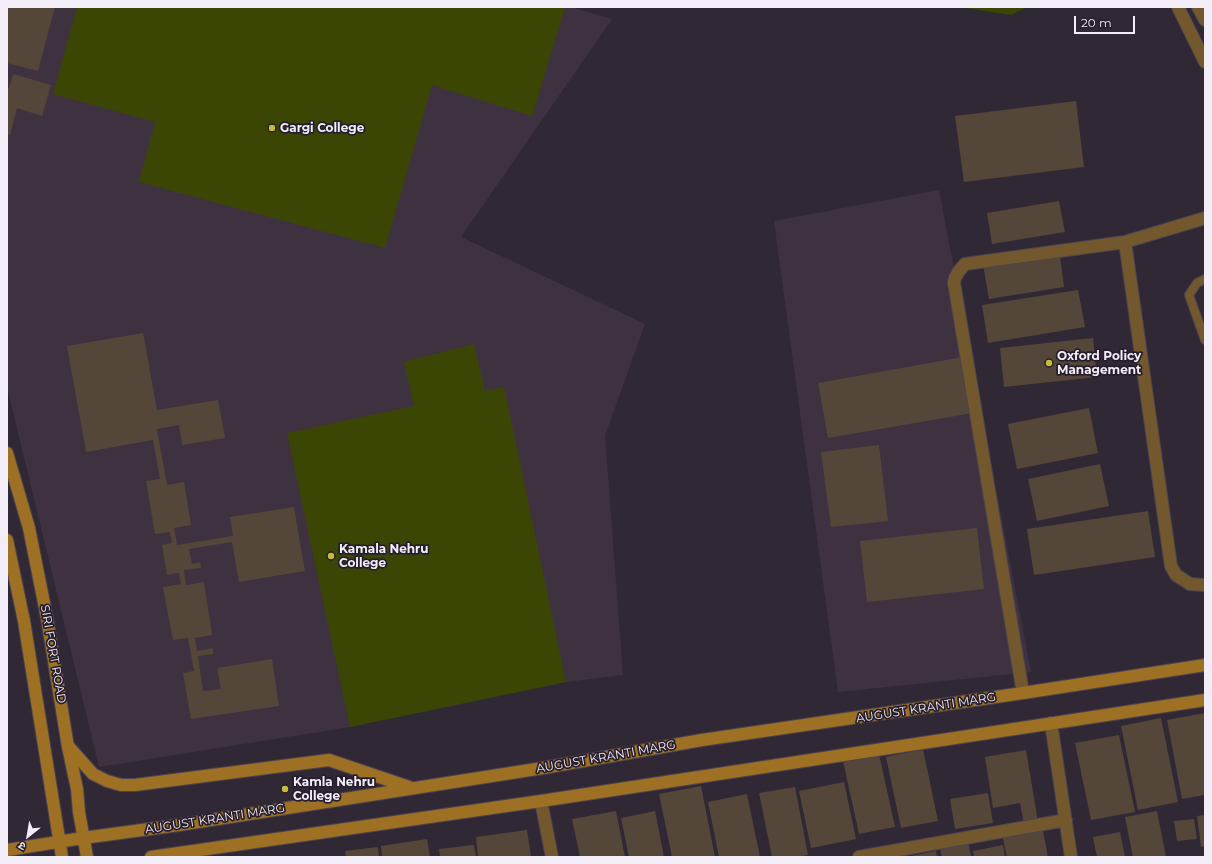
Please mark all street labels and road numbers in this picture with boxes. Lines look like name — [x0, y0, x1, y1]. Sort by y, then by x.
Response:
street label: SIRI FORT ROAD — [37, 604, 69, 704]
street label: AUGUST KRANTI MARG — [855, 690, 997, 726]
street label: AUGUST KRANTI MARG — [535, 738, 677, 776]
street label: AUGUST KRANTI MARG — [144, 801, 286, 837]

